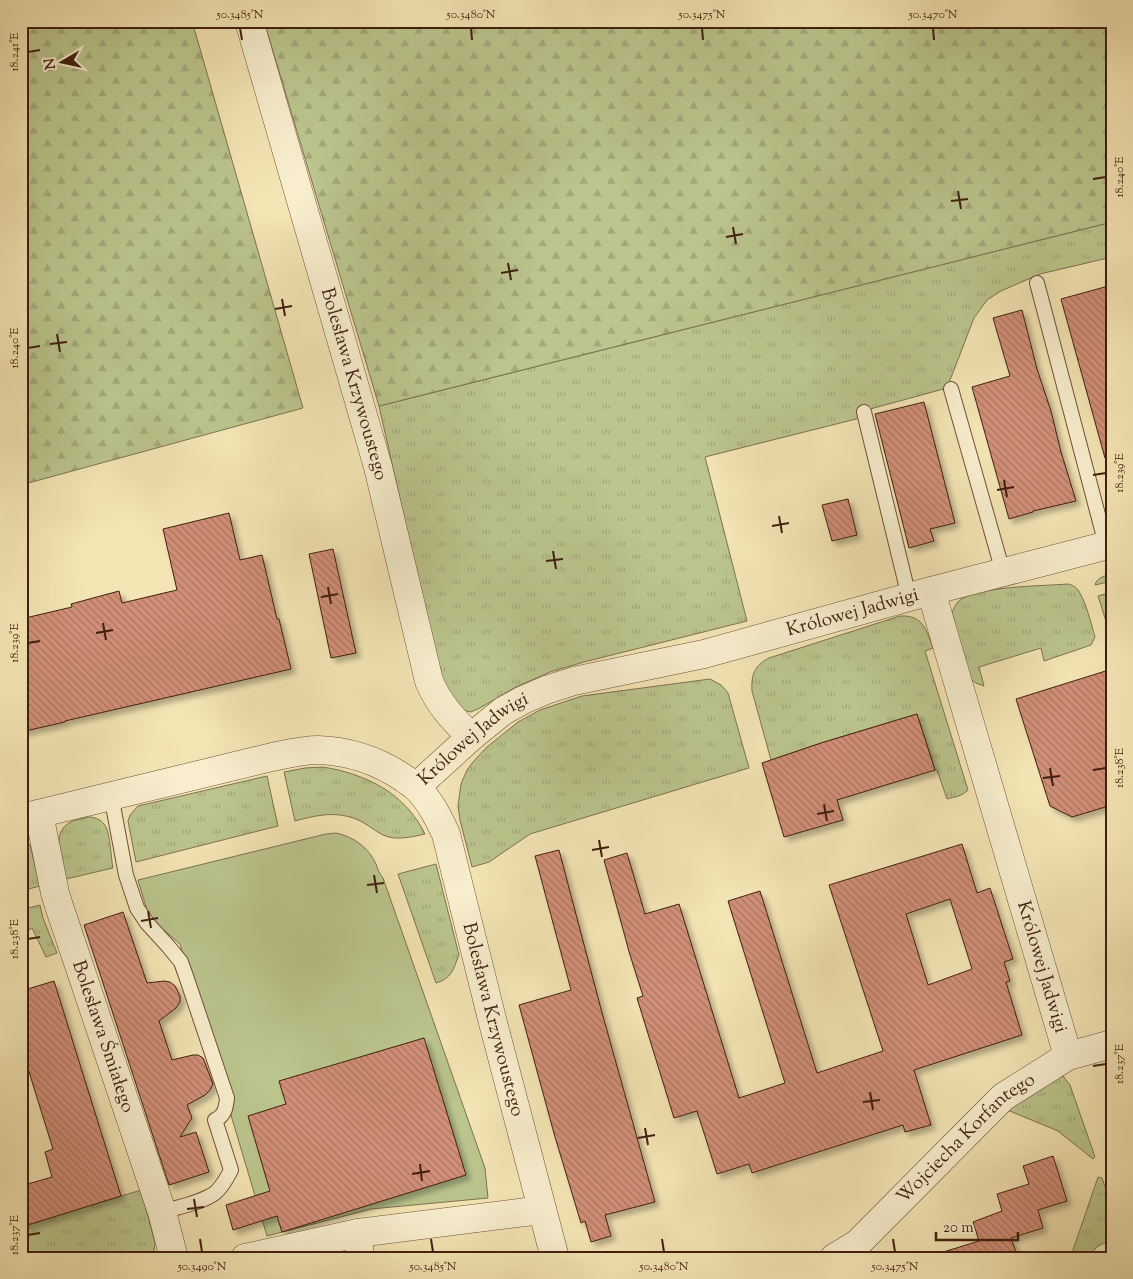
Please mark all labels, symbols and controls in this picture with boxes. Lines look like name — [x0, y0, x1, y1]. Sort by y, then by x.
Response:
text: 50.3485°N — [216, 6, 264, 24]
text: 50.3480°N — [446, 6, 496, 24]
text: 50.3475°N — [678, 6, 726, 24]
text: 50.3470°N — [908, 6, 958, 24]
text: 18.241°E — [6, 32, 24, 72]
north arrow — [38, 38, 88, 88]
text: N — [40, 57, 62, 71]
text: 18.240°E — [1111, 156, 1129, 198]
street label: Bolesława Krzywoustego — [313, 285, 394, 483]
text: 18.240°E — [6, 327, 24, 369]
text: 18.239°E — [1111, 453, 1129, 493]
street label: Królowej Jadwigi — [783, 581, 922, 644]
text: 18.239°E — [6, 623, 24, 663]
street label: Królowej Jadwigi — [412, 686, 533, 792]
text: 18.238°E — [1111, 747, 1129, 788]
street label: Królowej Jadwigi — [1010, 898, 1074, 1036]
text: 18.238°E — [6, 918, 24, 959]
street label: Bolesława Krzywoustego — [455, 920, 531, 1120]
street label: Bolesława Śmiałego — [65, 957, 141, 1116]
text: 18.237°E — [1111, 1043, 1129, 1084]
street label: Wojciecha Korfantego — [891, 1066, 1040, 1210]
scale bar — [936, 1209, 1018, 1241]
text: 18.237°E — [6, 1214, 24, 1255]
text: 20 m — [943, 1218, 974, 1239]
text: 50.3490°N — [177, 1258, 227, 1276]
text: 50.3485°N — [409, 1258, 457, 1276]
text: 50.3480°N — [639, 1258, 689, 1276]
text: 50.3475°N — [871, 1258, 919, 1276]

